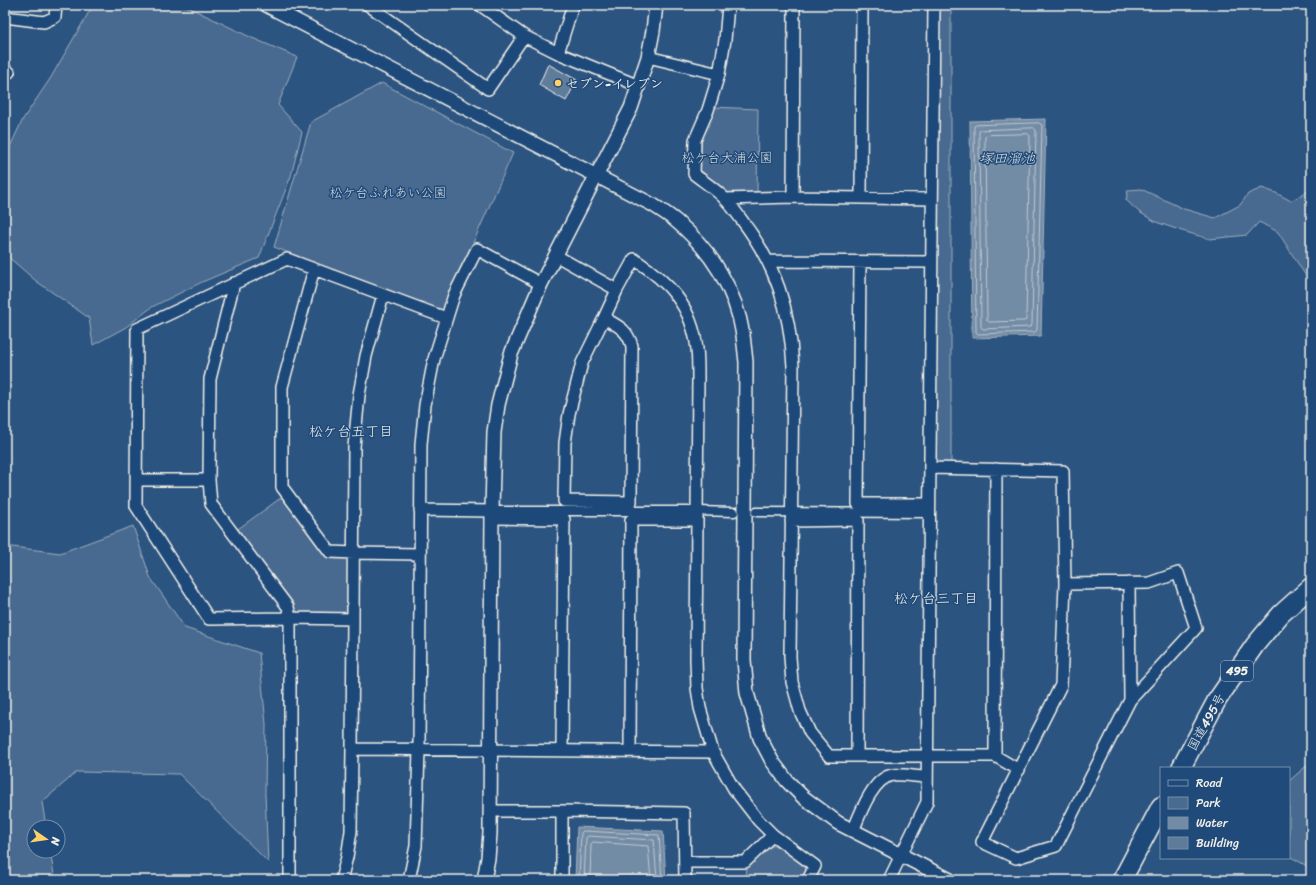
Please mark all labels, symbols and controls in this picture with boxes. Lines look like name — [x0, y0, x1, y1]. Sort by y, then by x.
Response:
place label: セブン-イレブン — [566, 72, 663, 95]
marker: セブン-イレブン — [553, 78, 563, 88]
park label: 松ケ台大浦公園 — [681, 146, 773, 169]
water label: 塚田溜池 — [979, 146, 1036, 171]
park label: 松ケ台ふれあい公園 — [329, 181, 447, 204]
district label: 松ケ台五丁目 — [309, 419, 393, 444]
district label: 松ケ台三丁目 — [894, 586, 978, 611]
road number: 495 — [1221, 661, 1253, 681]
street label: 国道495号 — [1181, 689, 1231, 755]
legend — [1160, 767, 1290, 859]
text: Road — [1196, 772, 1223, 794]
text: Park — [1196, 792, 1221, 814]
text: Water — [1196, 812, 1229, 834]
north arrow — [26, 819, 66, 859]
text: Building — [1196, 832, 1239, 854]
text: N — [45, 834, 66, 847]

